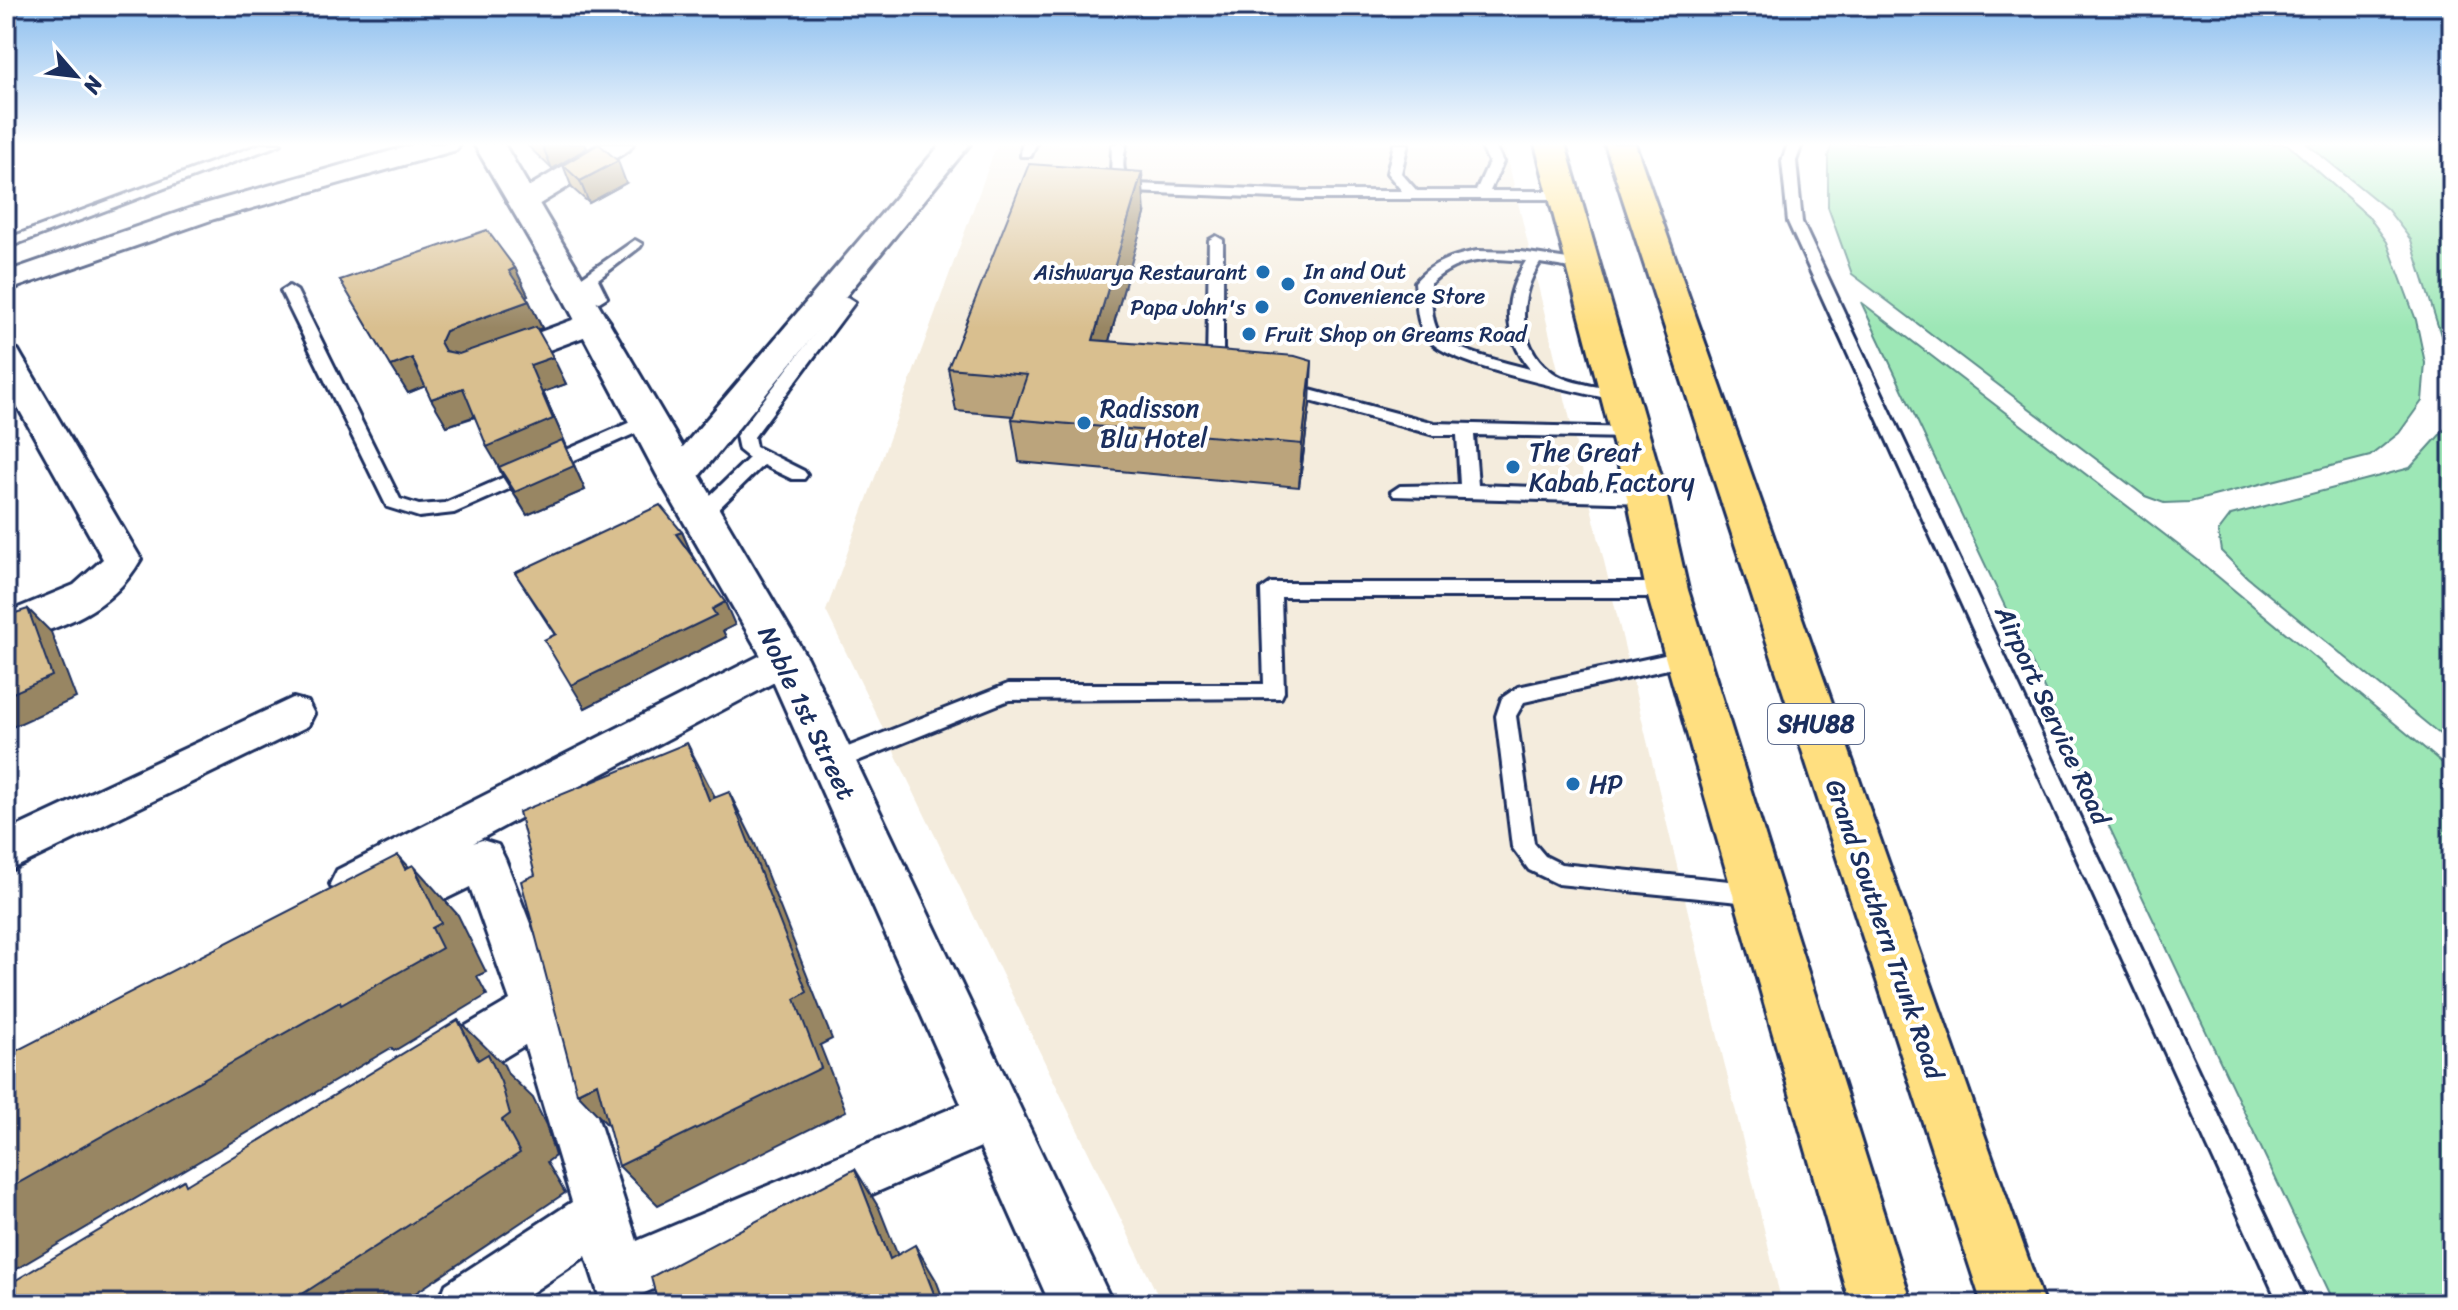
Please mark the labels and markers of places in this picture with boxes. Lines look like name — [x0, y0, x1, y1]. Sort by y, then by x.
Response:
place label: In and Out Convenience Store — [1303, 252, 1485, 316]
place label: Aishwarya Restaurant — [1033, 253, 1247, 292]
marker: Aishwarya Restaurant — [1254, 263, 1272, 281]
marker: In and Out Convenience Store — [1279, 275, 1297, 293]
place label: Papa John's — [1130, 288, 1247, 327]
marker: Papa John's — [1253, 298, 1271, 316]
place label: Fruit Shop on Greams Road — [1265, 315, 1528, 354]
marker: Fruit Shop on Greams Road — [1240, 325, 1258, 343]
place label: Radisson Blu Hotel — [1100, 385, 1208, 461]
marker: Radisson Blu Hotel — [1075, 414, 1093, 432]
place label: The Great Kabab Factory — [1529, 429, 1695, 505]
marker: The Great Kabab Factory — [1504, 458, 1522, 476]
place label: HP — [1589, 761, 1623, 807]
marker: HP — [1564, 775, 1582, 793]

